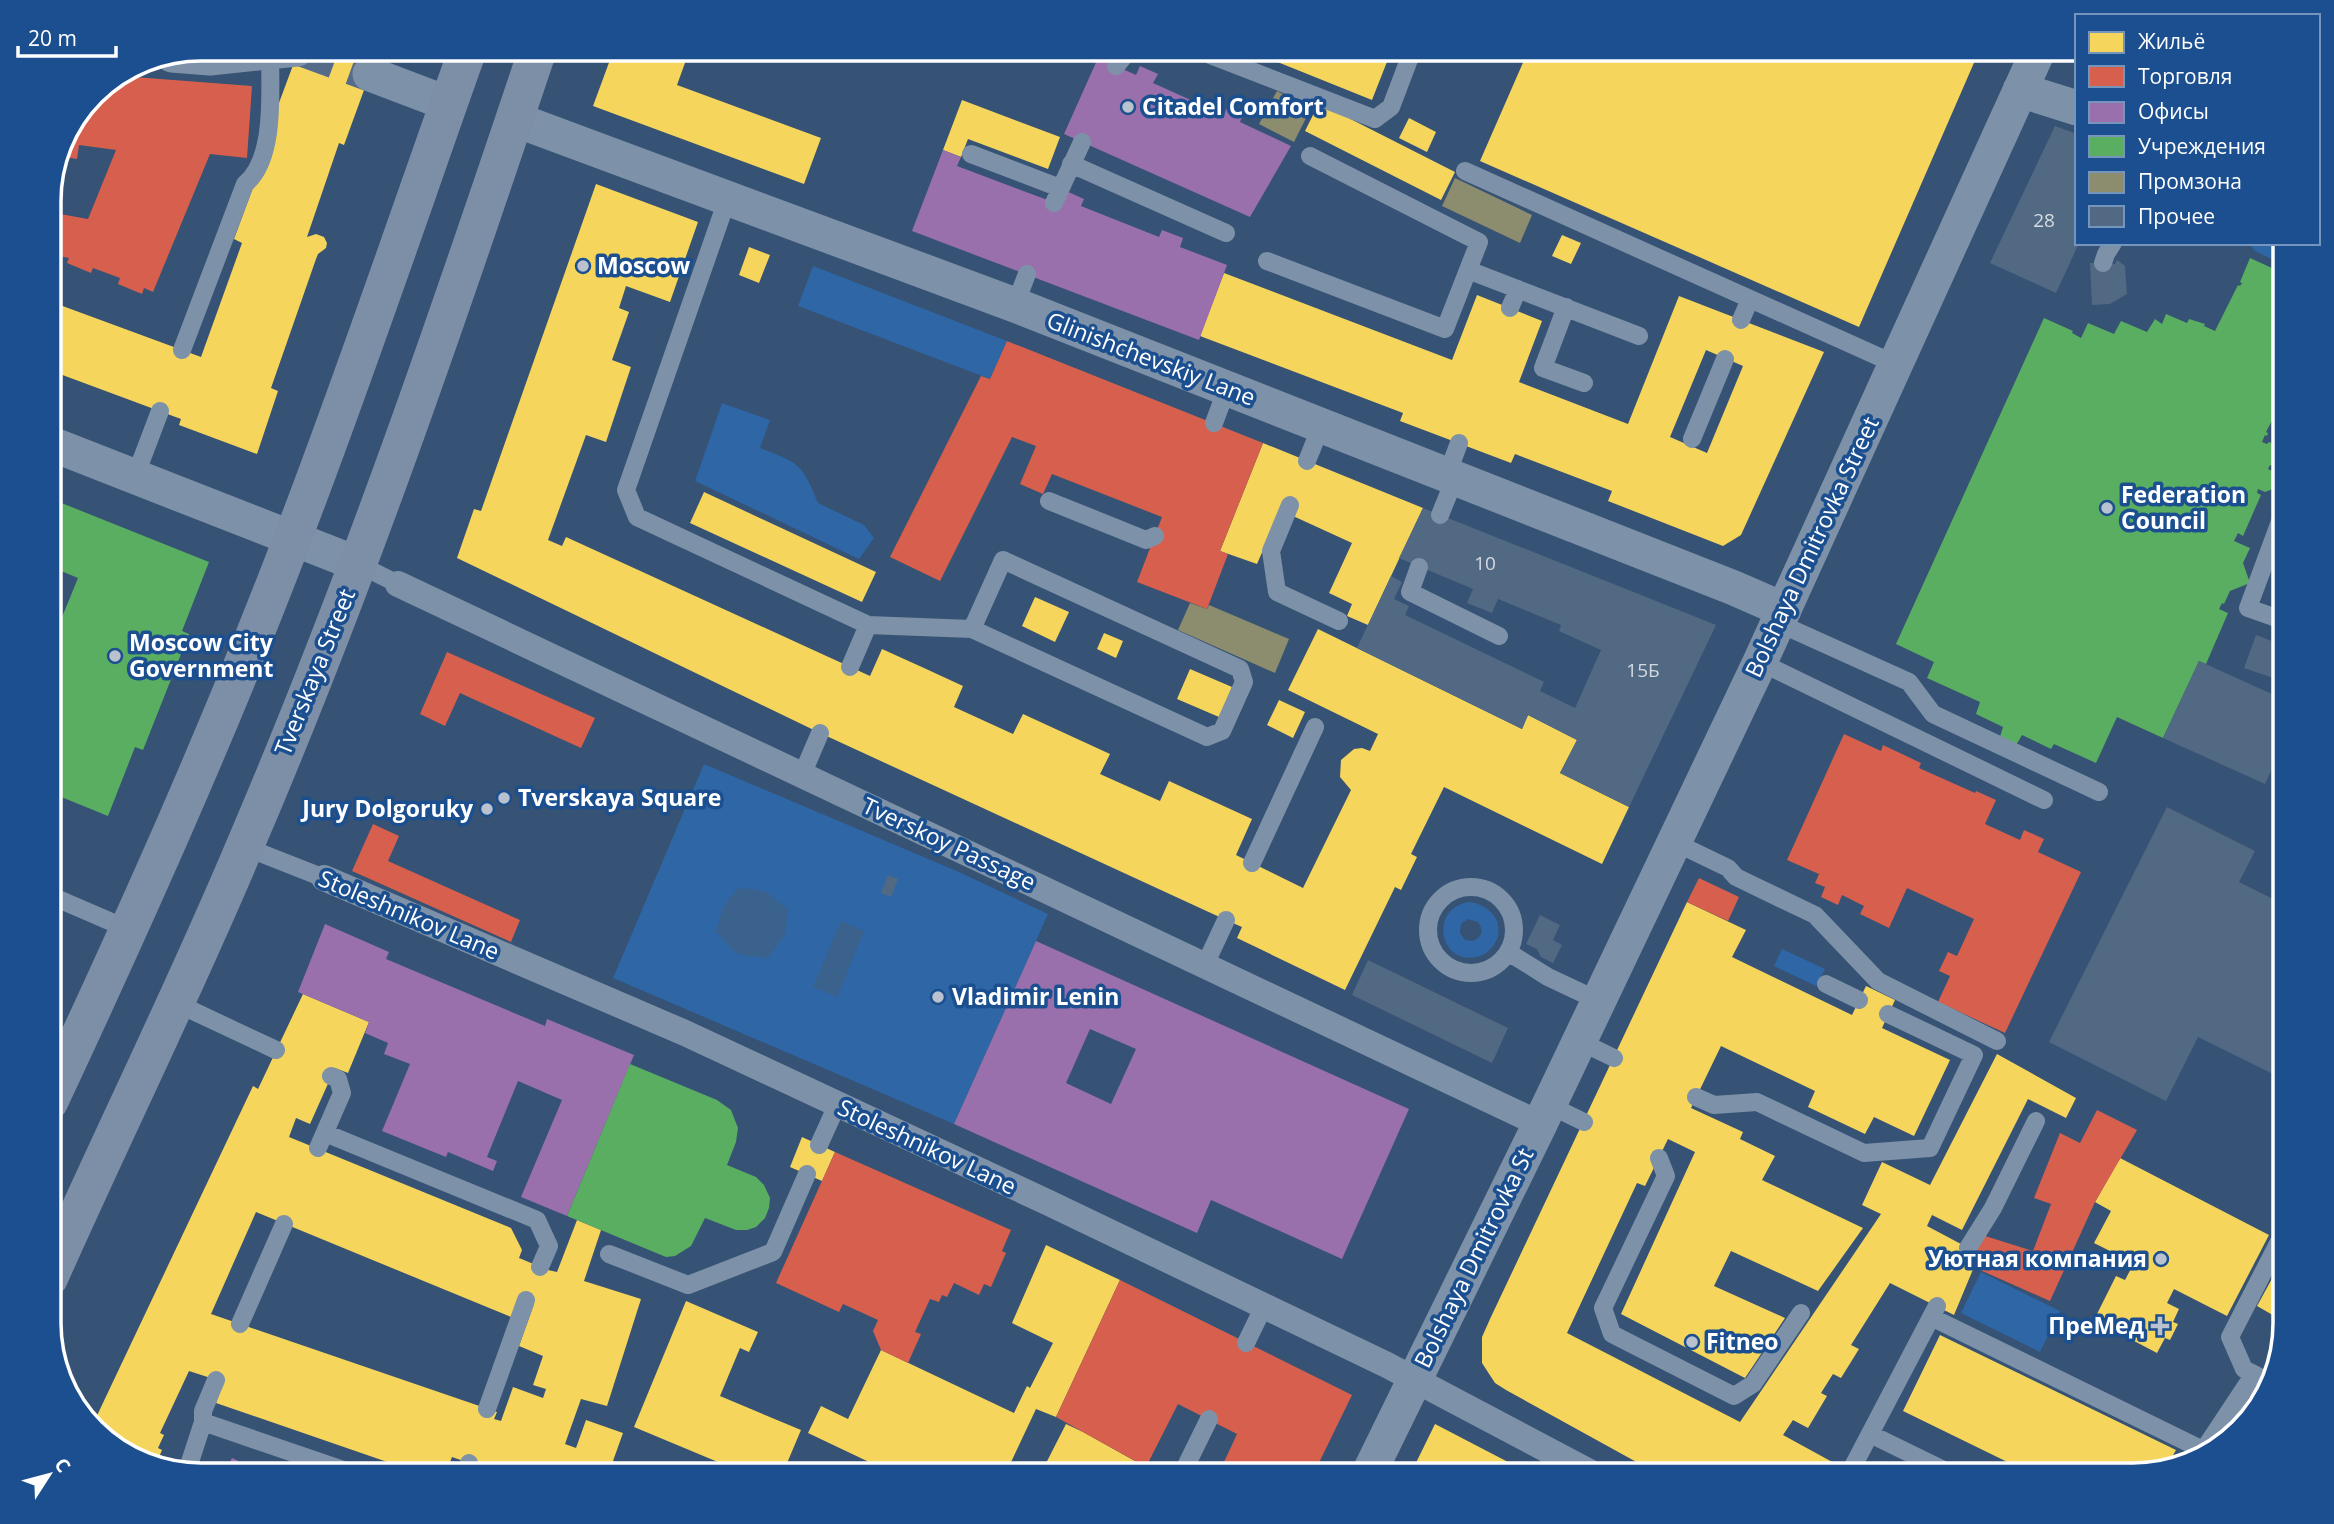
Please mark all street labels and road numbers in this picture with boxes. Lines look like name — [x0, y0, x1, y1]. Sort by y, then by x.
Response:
street label: Glinishchevskiy Lane — [1042, 304, 1260, 413]
street label: Bolshaya Dmitrovka Street — [1736, 411, 1886, 682]
street label: Tverskaya Street — [266, 584, 362, 760]
street label: Tverskoy Passage — [858, 789, 1041, 897]
street label: Stoleshnikov Lane — [314, 862, 505, 967]
street label: Stoleshnikov Lane — [833, 1091, 1022, 1201]
street label: Bolshaya Dmitrovka St — [1406, 1142, 1540, 1373]

